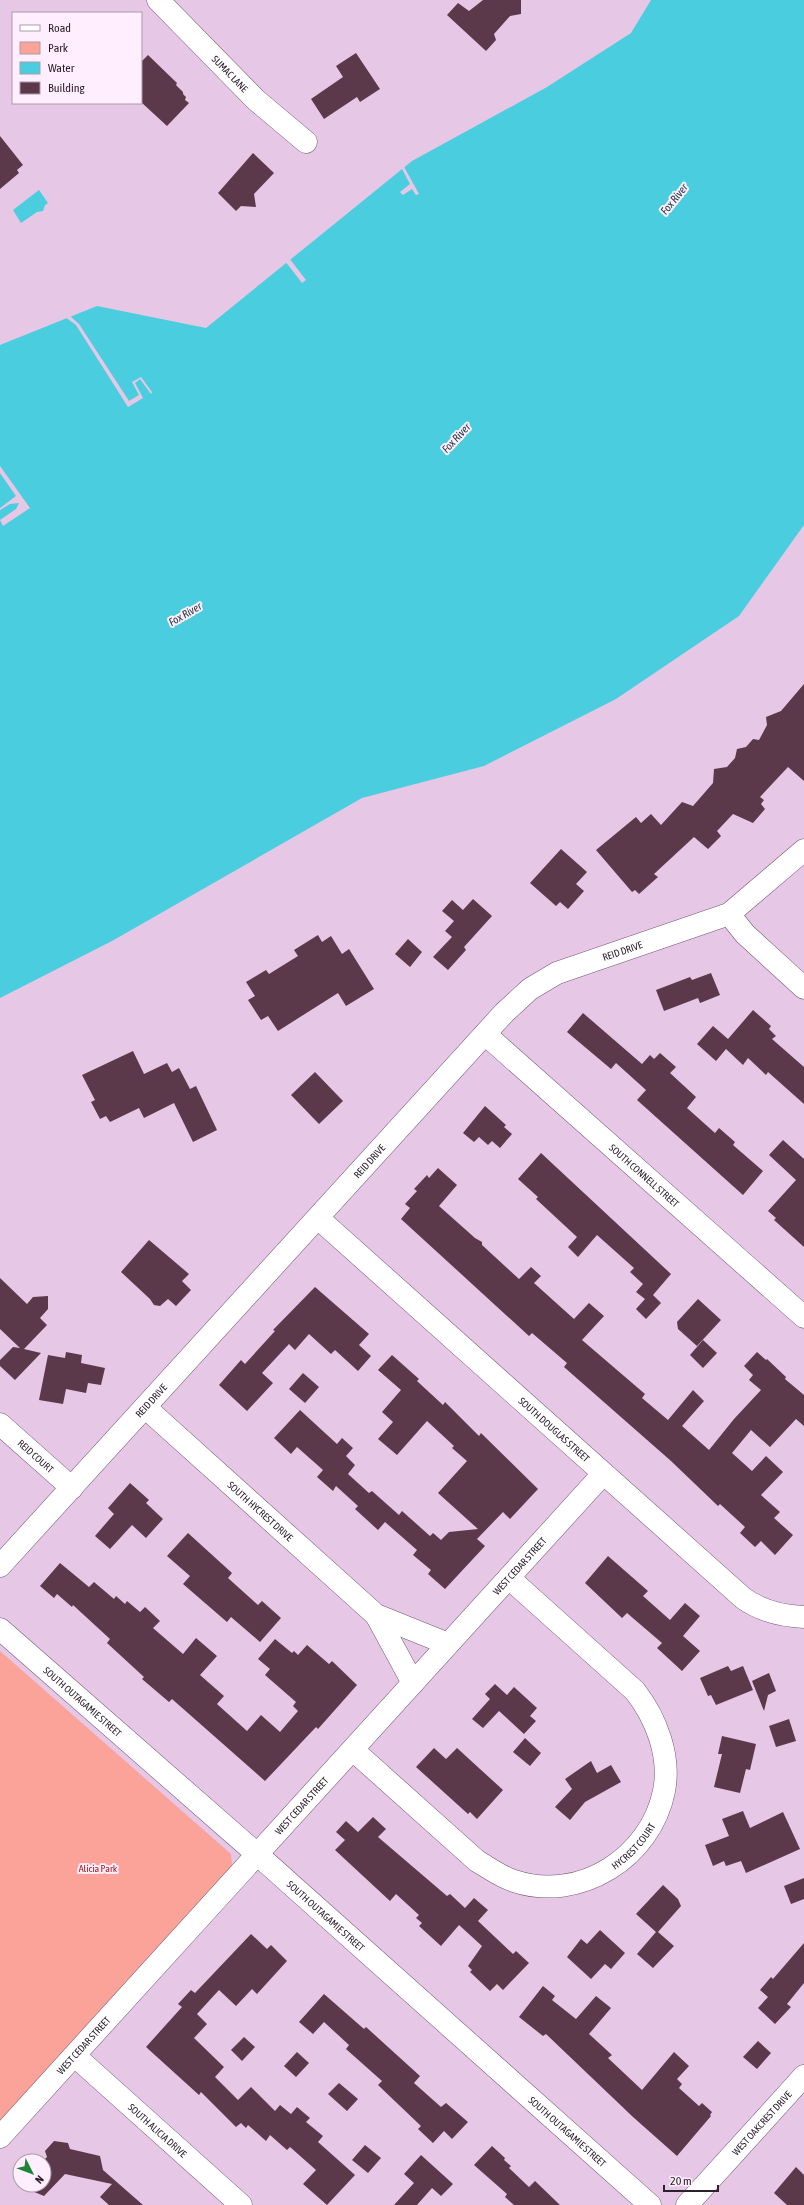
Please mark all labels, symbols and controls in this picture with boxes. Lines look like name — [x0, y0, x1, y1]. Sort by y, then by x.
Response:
legend — [12, 12, 142, 104]
text: Road — [48, 21, 71, 35]
text: Park — [48, 41, 69, 55]
street label: SUMAC LANE — [210, 53, 250, 95]
text: Water — [48, 61, 75, 75]
text: Building — [48, 81, 86, 95]
water label: Fox River — [658, 181, 690, 217]
water label: Fox River — [439, 420, 473, 455]
water label: Fox River — [166, 599, 204, 628]
street label: REID DRIVE — [601, 939, 644, 963]
street label: REID DRIVE — [352, 1142, 388, 1180]
street label: SOUTH CONNELL STREET — [607, 1142, 682, 1210]
street label: REID DRIVE — [133, 1381, 170, 1420]
street label: SOUTH DOUGLAS STREET — [516, 1395, 592, 1465]
street label: REID COURT — [15, 1437, 56, 1475]
street label: SOUTH HYCREST DRIVE — [225, 1479, 295, 1544]
street label: WEST CEDAR STREET — [491, 1535, 549, 1597]
street label: SOUTH OUTAGAMIE STREET — [41, 1665, 124, 1739]
street label: WEST CEDAR STREET — [273, 1775, 331, 1837]
street label: HYCREST COURT — [610, 1821, 658, 1872]
park label: Alicia Park — [79, 1863, 118, 1874]
street label: SOUTH OUTAGAMIE STREET — [285, 1879, 367, 1954]
street label: WEST CEDAR STREET — [55, 2014, 113, 2077]
street label: WEST OAKCREST DRIVE — [730, 2088, 794, 2158]
street label: SOUTH OUTAGAMIE STREET — [526, 2094, 609, 2170]
street label: SOUTH ALICIA DRIVE — [126, 2102, 189, 2160]
north arrow — [12, 2153, 52, 2193]
scale bar — [664, 2167, 718, 2193]
text: N — [33, 2173, 46, 2186]
text: 20 m — [670, 2174, 692, 2188]

